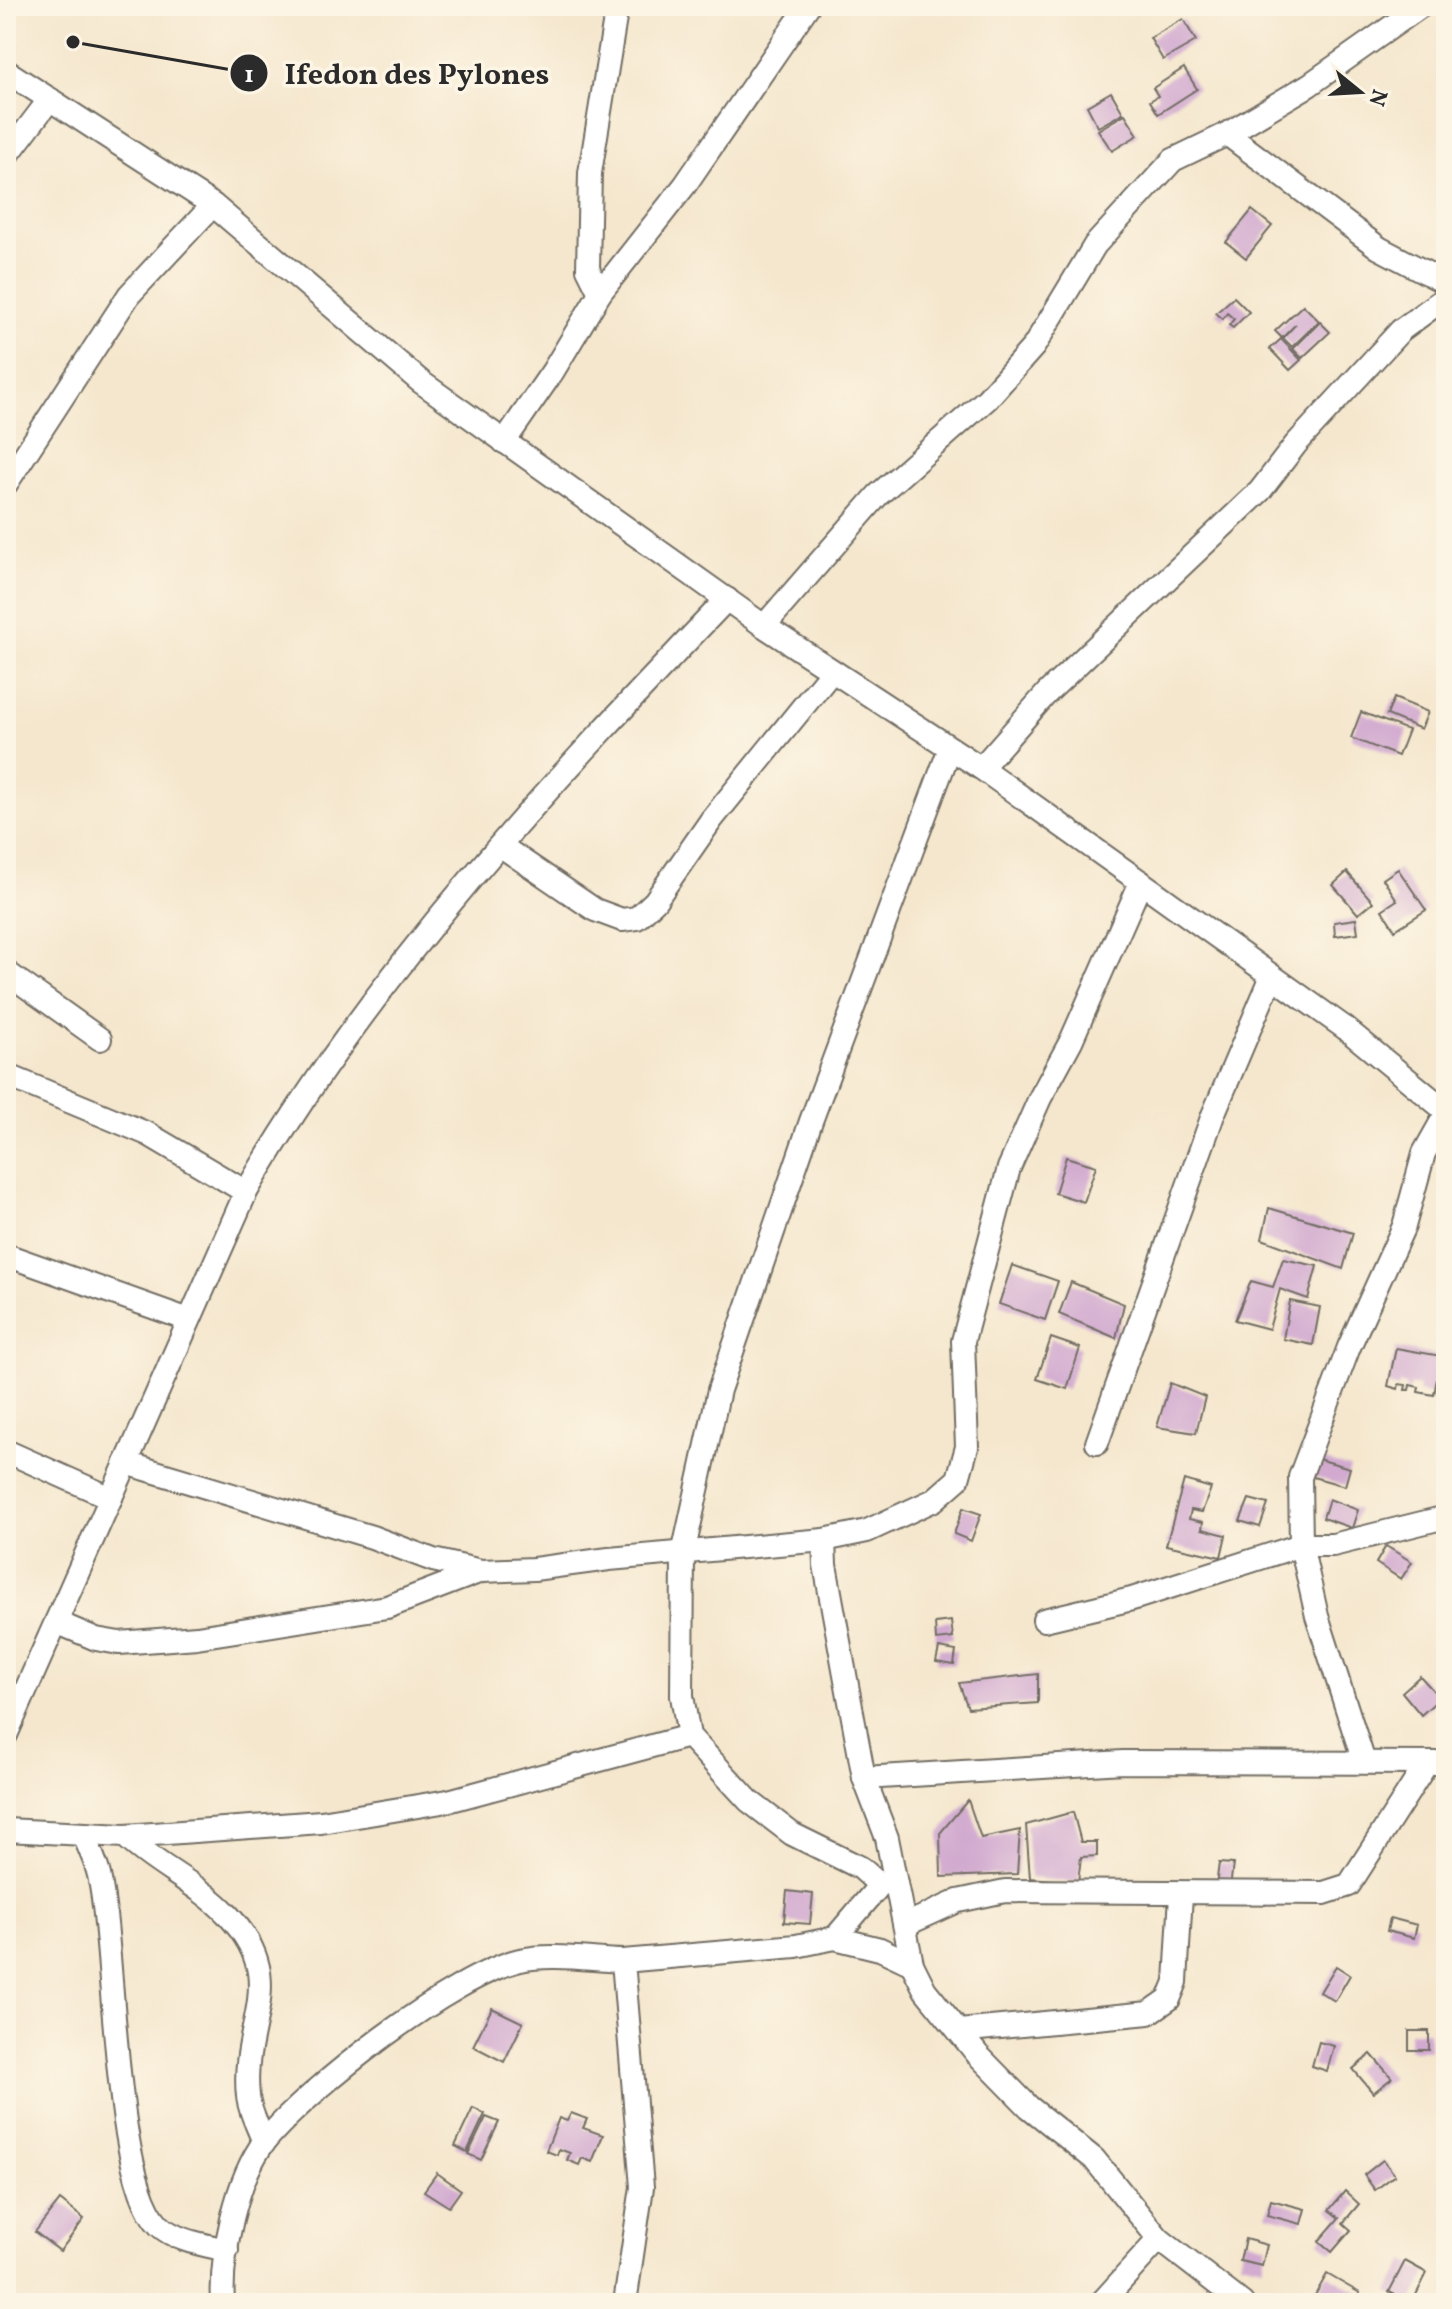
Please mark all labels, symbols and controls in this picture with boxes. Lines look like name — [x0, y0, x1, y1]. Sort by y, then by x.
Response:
callout: Ifedon des Pylones — [229, 46, 566, 100]
north arrow — [1320, 52, 1400, 132]
text: Ifedon des Pylones — [285, 55, 549, 97]
text: 1 — [244, 59, 254, 93]
text: N — [1359, 85, 1394, 110]

